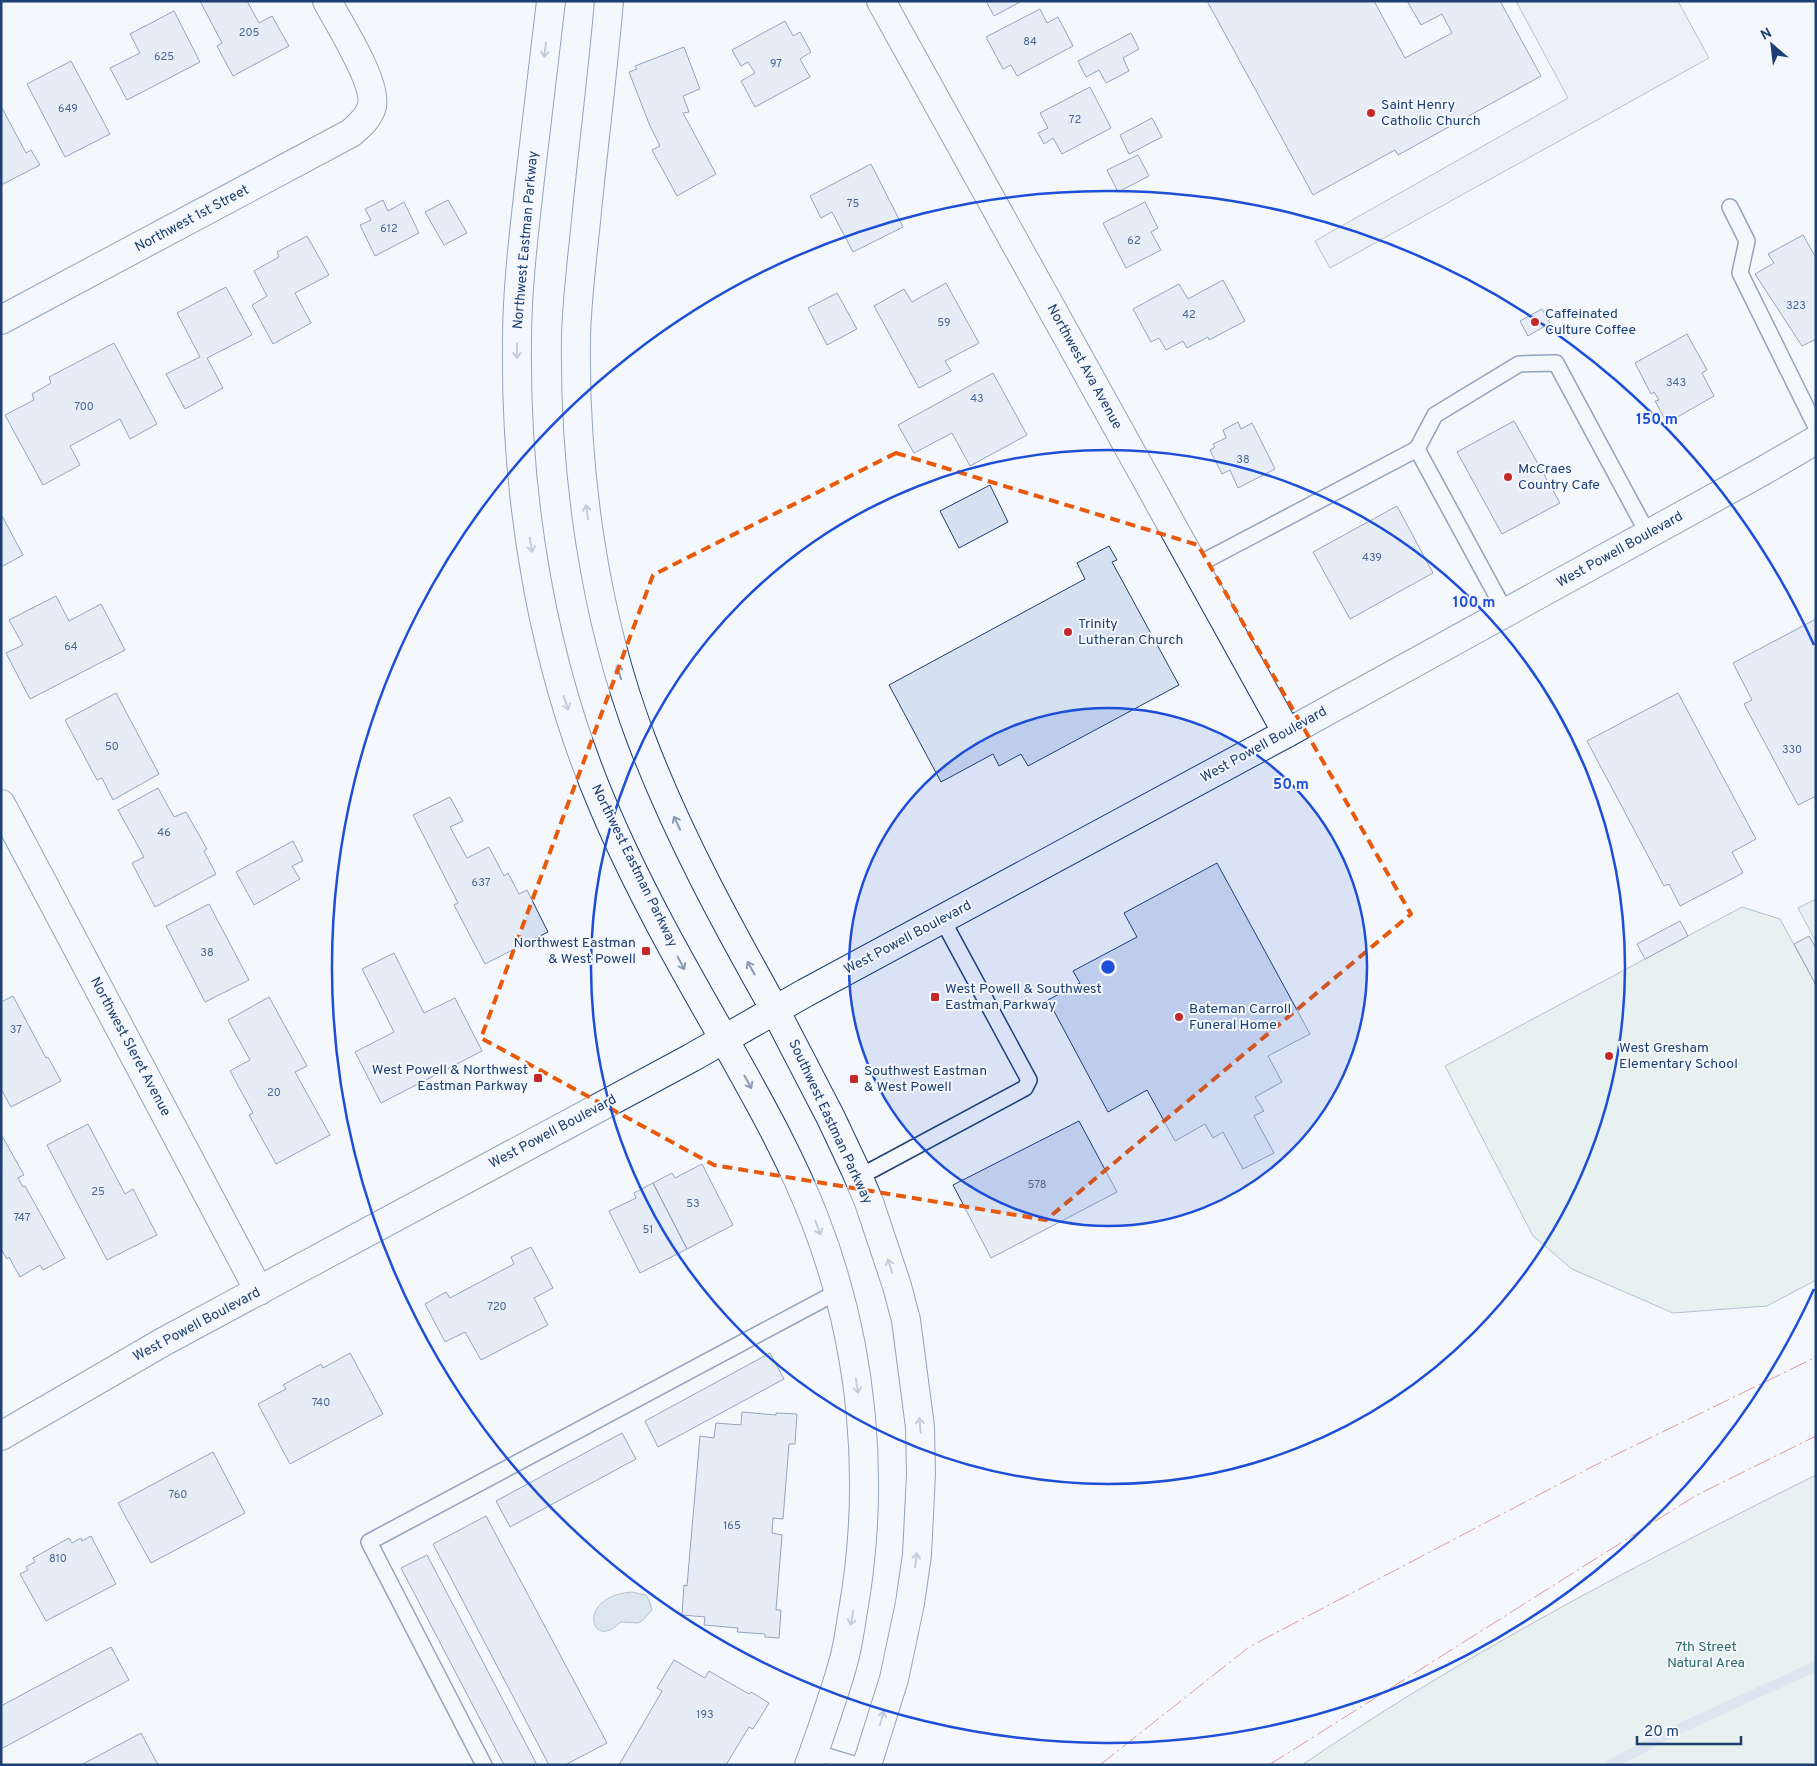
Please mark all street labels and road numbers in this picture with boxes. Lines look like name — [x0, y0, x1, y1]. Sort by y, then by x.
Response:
street label: Northwest Eastman Parkway — [510, 150, 542, 330]
street label: Northwest 1st Street — [132, 182, 252, 256]
street label: Northwest Ava Avenue — [1043, 301, 1125, 433]
street label: West Powell Boulevard — [1554, 508, 1686, 592]
street label: West Powell Boulevard — [1198, 703, 1330, 787]
street label: Northwest Eastman Parkway — [587, 782, 681, 950]
street label: West Powell Boulevard — [841, 897, 975, 979]
street label: Northwest Sleret Avenue — [86, 974, 174, 1120]
street label: Southwest Eastman Parkway — [784, 1037, 876, 1207]
street label: West Powell Boulevard — [486, 1091, 620, 1173]
street label: West Powell Boulevard — [130, 1284, 264, 1366]

